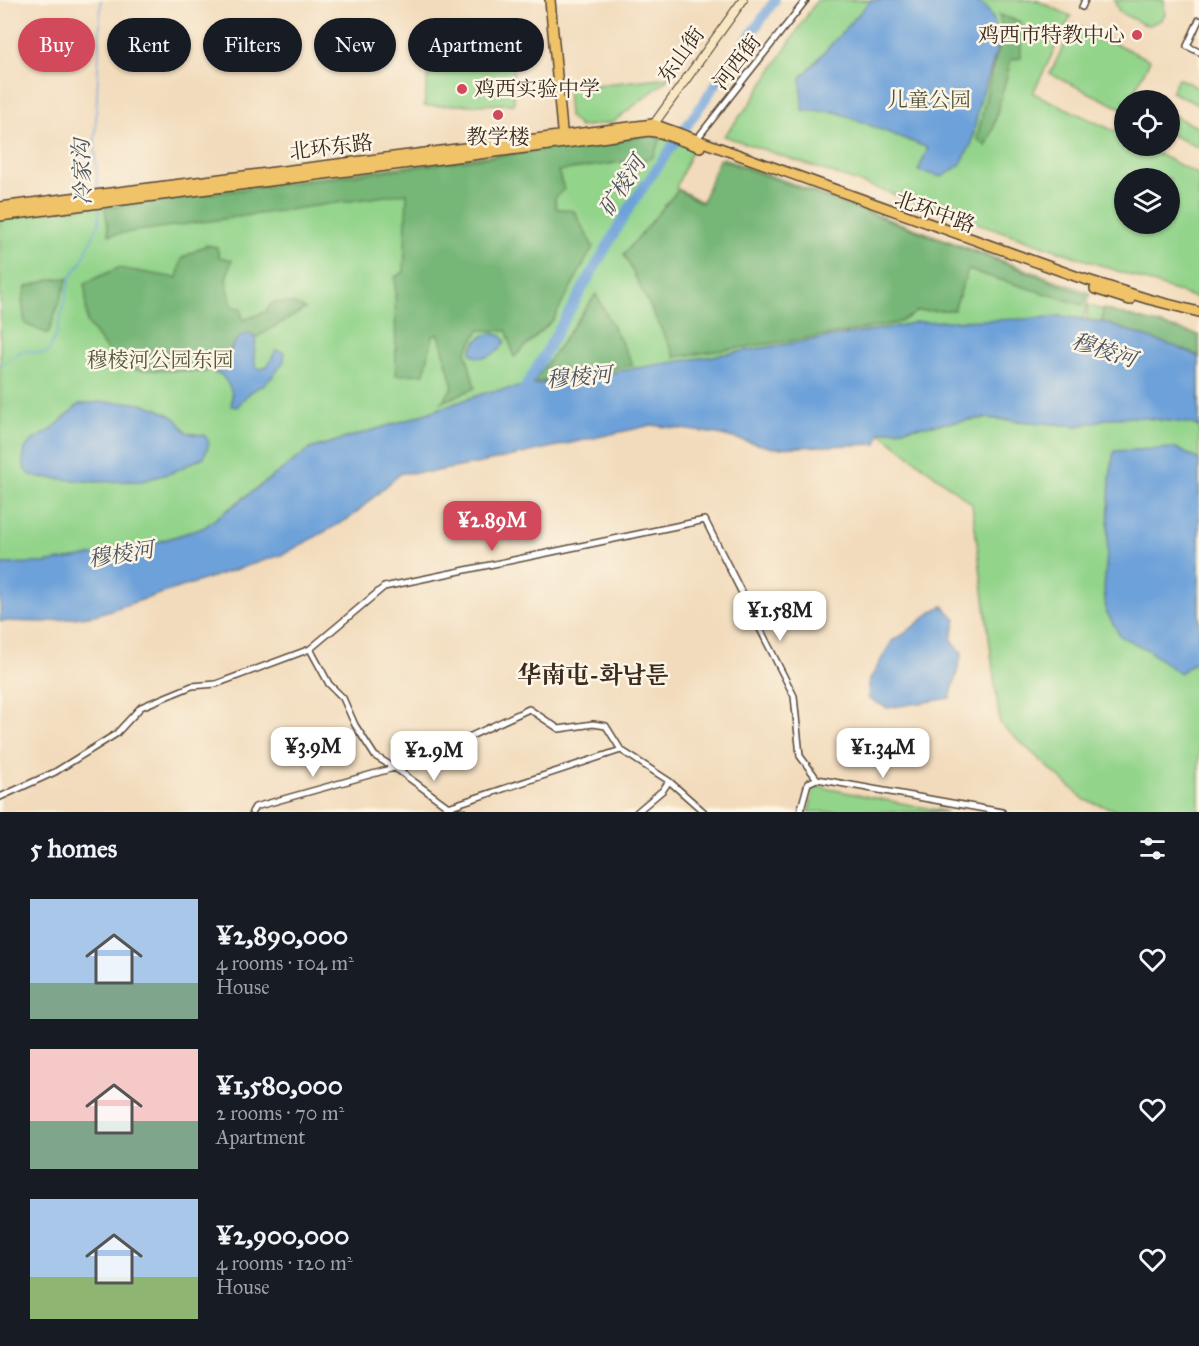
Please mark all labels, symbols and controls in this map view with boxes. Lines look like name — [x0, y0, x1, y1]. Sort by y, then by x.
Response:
chip: Buy — [18, 18, 95, 72]
chip: Rent — [107, 18, 191, 72]
chip: Filters — [203, 18, 302, 72]
chip: New — [314, 18, 396, 72]
chip: Apartment — [408, 18, 544, 72]
street label: 东山街 — [652, 22, 710, 88]
place label: 鸡西市特教中心 — [978, 22, 1125, 48]
marker: 鸡西市特教中心 — [1130, 28, 1144, 42]
street label: 河西街 — [707, 29, 767, 95]
place label: 鸡西实验中学 — [474, 76, 600, 102]
marker: 鸡西实验中学 — [455, 82, 469, 96]
park label: 儿童公园 — [887, 87, 971, 113]
map controls — [1114, 90, 1180, 234]
button: locate — [1114, 90, 1180, 156]
marker: 教学楼 — [491, 108, 505, 122]
place label: 教学楼 — [467, 124, 530, 150]
street label: 北环东路 — [288, 129, 374, 165]
water label: 冷家沟 — [67, 136, 97, 205]
water label: 矿棱河 — [593, 148, 653, 221]
button: layers — [1114, 168, 1180, 234]
street label: 北环中路 — [891, 185, 979, 239]
water label: 穆棱河 — [1068, 327, 1143, 374]
park label: 穆棱河公园东园 — [87, 347, 234, 373]
water label: 穆棱河 — [545, 360, 617, 393]
pin: ¥2.89M — [443, 501, 541, 552]
text: ¥2.89M — [457, 508, 527, 532]
water label: 穆棱河 — [86, 535, 160, 572]
pin: ¥1.58M — [731, 591, 829, 642]
text: ¥1.58M — [747, 598, 813, 622]
district label: 华南屯-화남툰 — [517, 660, 669, 690]
pin: ¥3.9M — [271, 727, 355, 778]
pin: ¥1.34M — [834, 728, 932, 779]
pin: ¥2.9M — [392, 731, 476, 782]
text: ¥3.9M — [285, 734, 341, 758]
text: ¥1.34M — [851, 735, 915, 759]
text: ¥2.9M — [405, 738, 463, 762]
text: 5 homes — [30, 832, 117, 864]
icon: filters — [1136, 832, 1169, 865]
text: ¥2,890,000 — [216, 919, 348, 951]
icon: home — [78, 923, 150, 995]
icon: heart — [1136, 943, 1169, 976]
text: 4 rooms · 104 m² — [216, 951, 354, 975]
text: House — [216, 975, 270, 999]
text: ¥1,580,000 — [216, 1069, 343, 1101]
icon: home — [78, 1073, 150, 1145]
icon: heart — [1136, 1093, 1169, 1126]
text: 2 rooms · 70 m² — [216, 1101, 344, 1125]
text: Apartment — [216, 1125, 305, 1149]
text: ¥2,900,000 — [216, 1219, 349, 1251]
icon: home — [78, 1223, 150, 1295]
icon: heart — [1136, 1243, 1169, 1276]
text: 4 rooms · 120 m² — [216, 1251, 353, 1275]
text: House — [216, 1275, 270, 1299]

